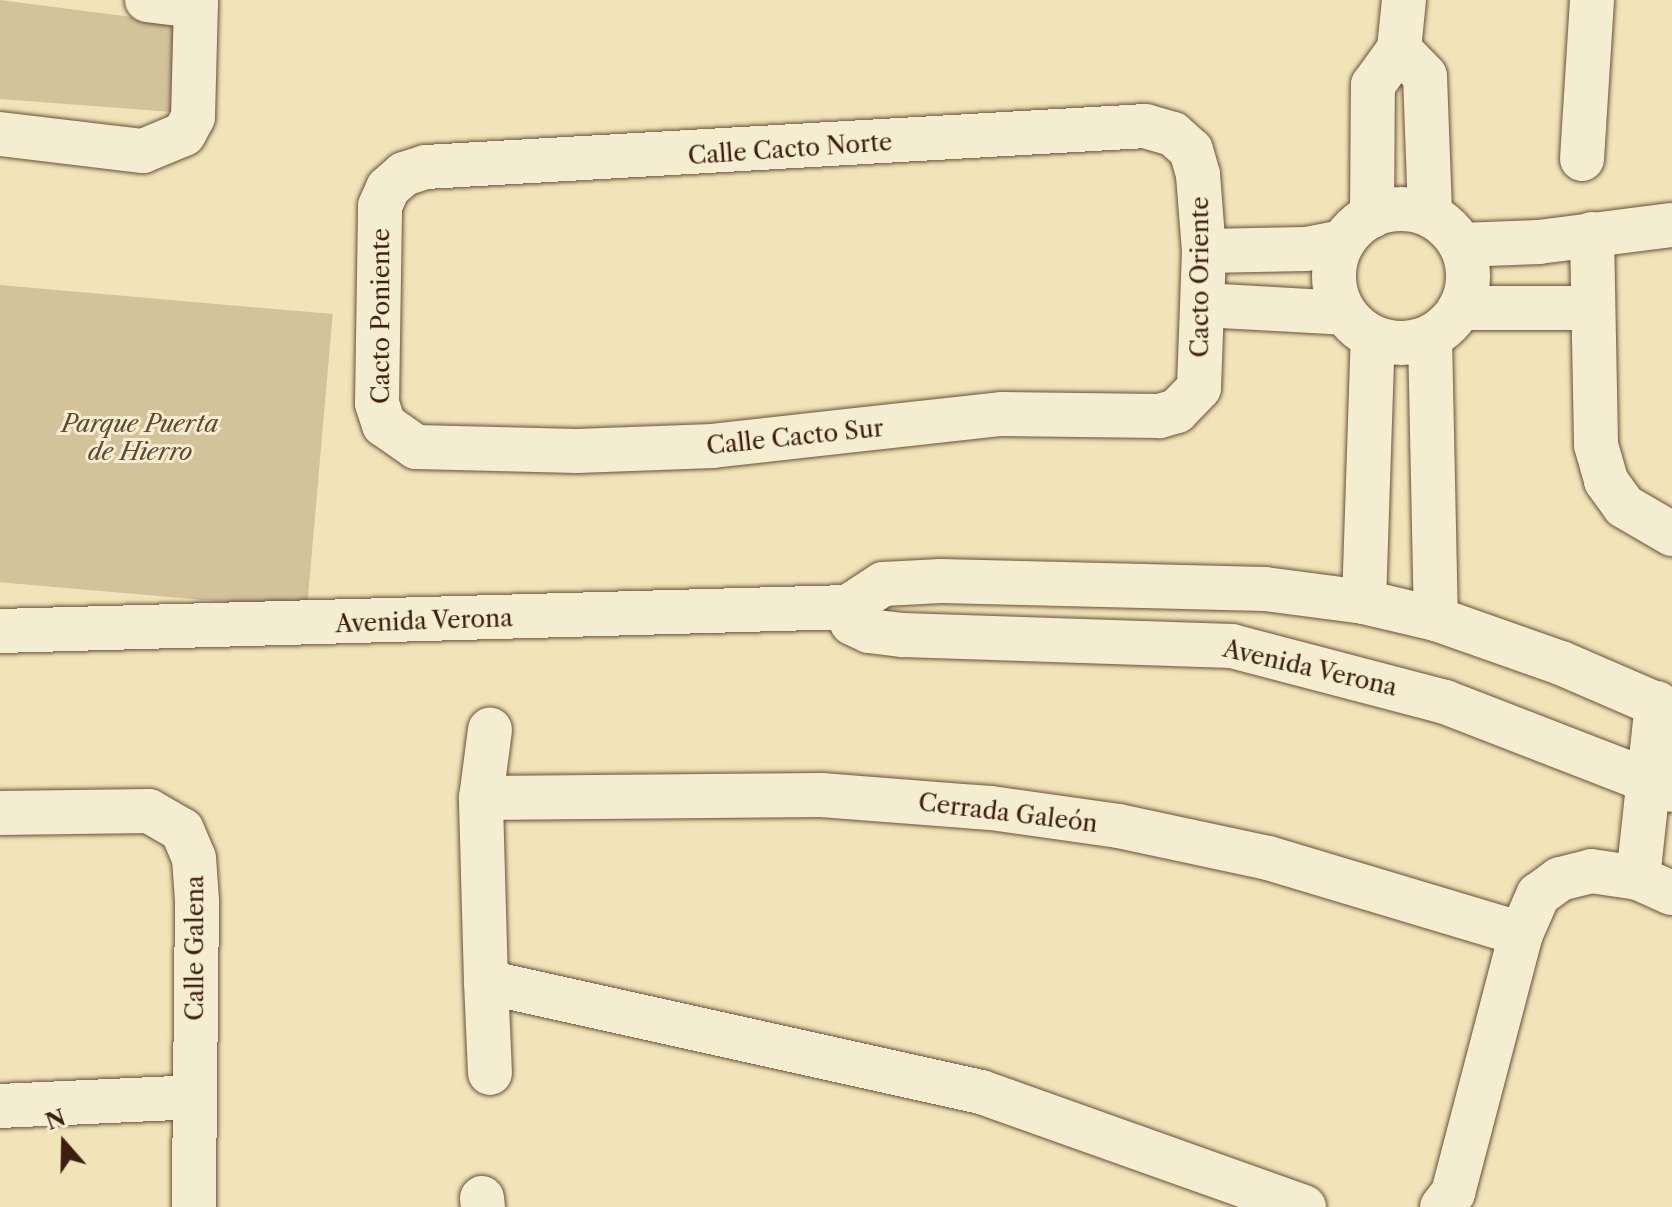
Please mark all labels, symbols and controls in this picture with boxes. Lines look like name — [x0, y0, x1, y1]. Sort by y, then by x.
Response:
street label: Calle Cacto Norte — [687, 128, 893, 170]
street label: Cacto Oriente — [1186, 196, 1214, 358]
street label: Cacto Poniente — [367, 228, 395, 404]
park label: Parque Puerta de Hierro — [62, 410, 218, 466]
street label: Calle Cacto Sur — [705, 413, 885, 461]
street label: Avenida Verona — [334, 603, 514, 639]
street label: Avenida Verona — [1220, 634, 1400, 702]
street label: Cerrada Galeón — [917, 788, 1099, 838]
street label: Calle Galena — [181, 875, 209, 1021]
north arrow — [24, 1103, 104, 1183]
text: N — [42, 1104, 69, 1136]

